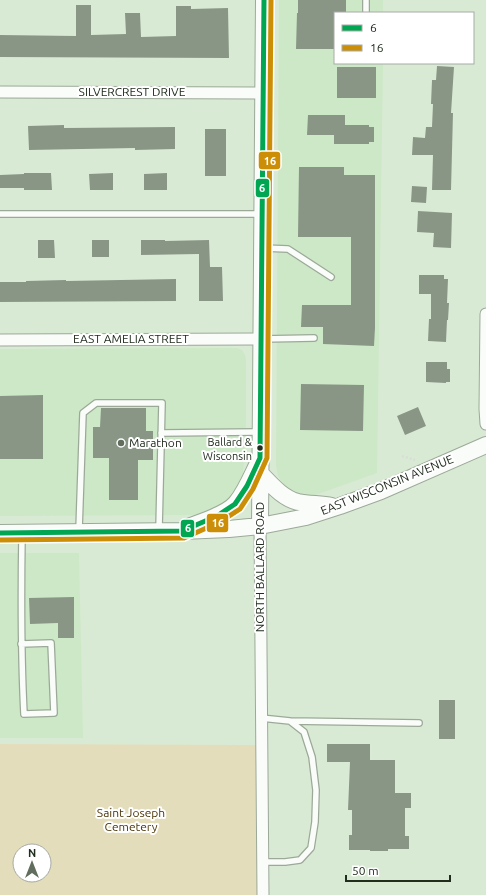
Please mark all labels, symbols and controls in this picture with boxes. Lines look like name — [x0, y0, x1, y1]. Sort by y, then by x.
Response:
legend — [334, 12, 474, 64]
text: 6 — [370, 21, 377, 34]
text: 16 — [370, 41, 384, 54]
street label: SILVERCREST DRIVE — [79, 85, 186, 98]
line badge: 16 — [258, 151, 281, 170]
text: 16 — [264, 155, 276, 167]
line badge: 6 — [255, 178, 270, 198]
text: 6 — [259, 182, 265, 194]
street label: EAST AMELIA STREET — [73, 332, 189, 345]
place label: Marathon — [129, 436, 182, 449]
place label: Ballard & Wisconsin — [203, 436, 253, 462]
marker: Marathon — [116, 438, 126, 448]
marker: Ballard & Wisconsin — [255, 443, 265, 453]
street label: EAST WISCONSIN AVENUE — [319, 452, 455, 517]
street label: NORTH BALLARD ROAD — [253, 502, 266, 632]
line badge: 16 — [206, 513, 229, 533]
text: 16 — [212, 517, 224, 529]
line badge: 6 — [180, 519, 195, 538]
text: 6 — [185, 522, 191, 534]
park label: Saint Joseph Cemetery — [97, 806, 165, 833]
north arrow — [12, 843, 52, 883]
text: N — [28, 847, 36, 859]
scale bar — [346, 857, 450, 883]
text: 50 m — [352, 864, 379, 877]

